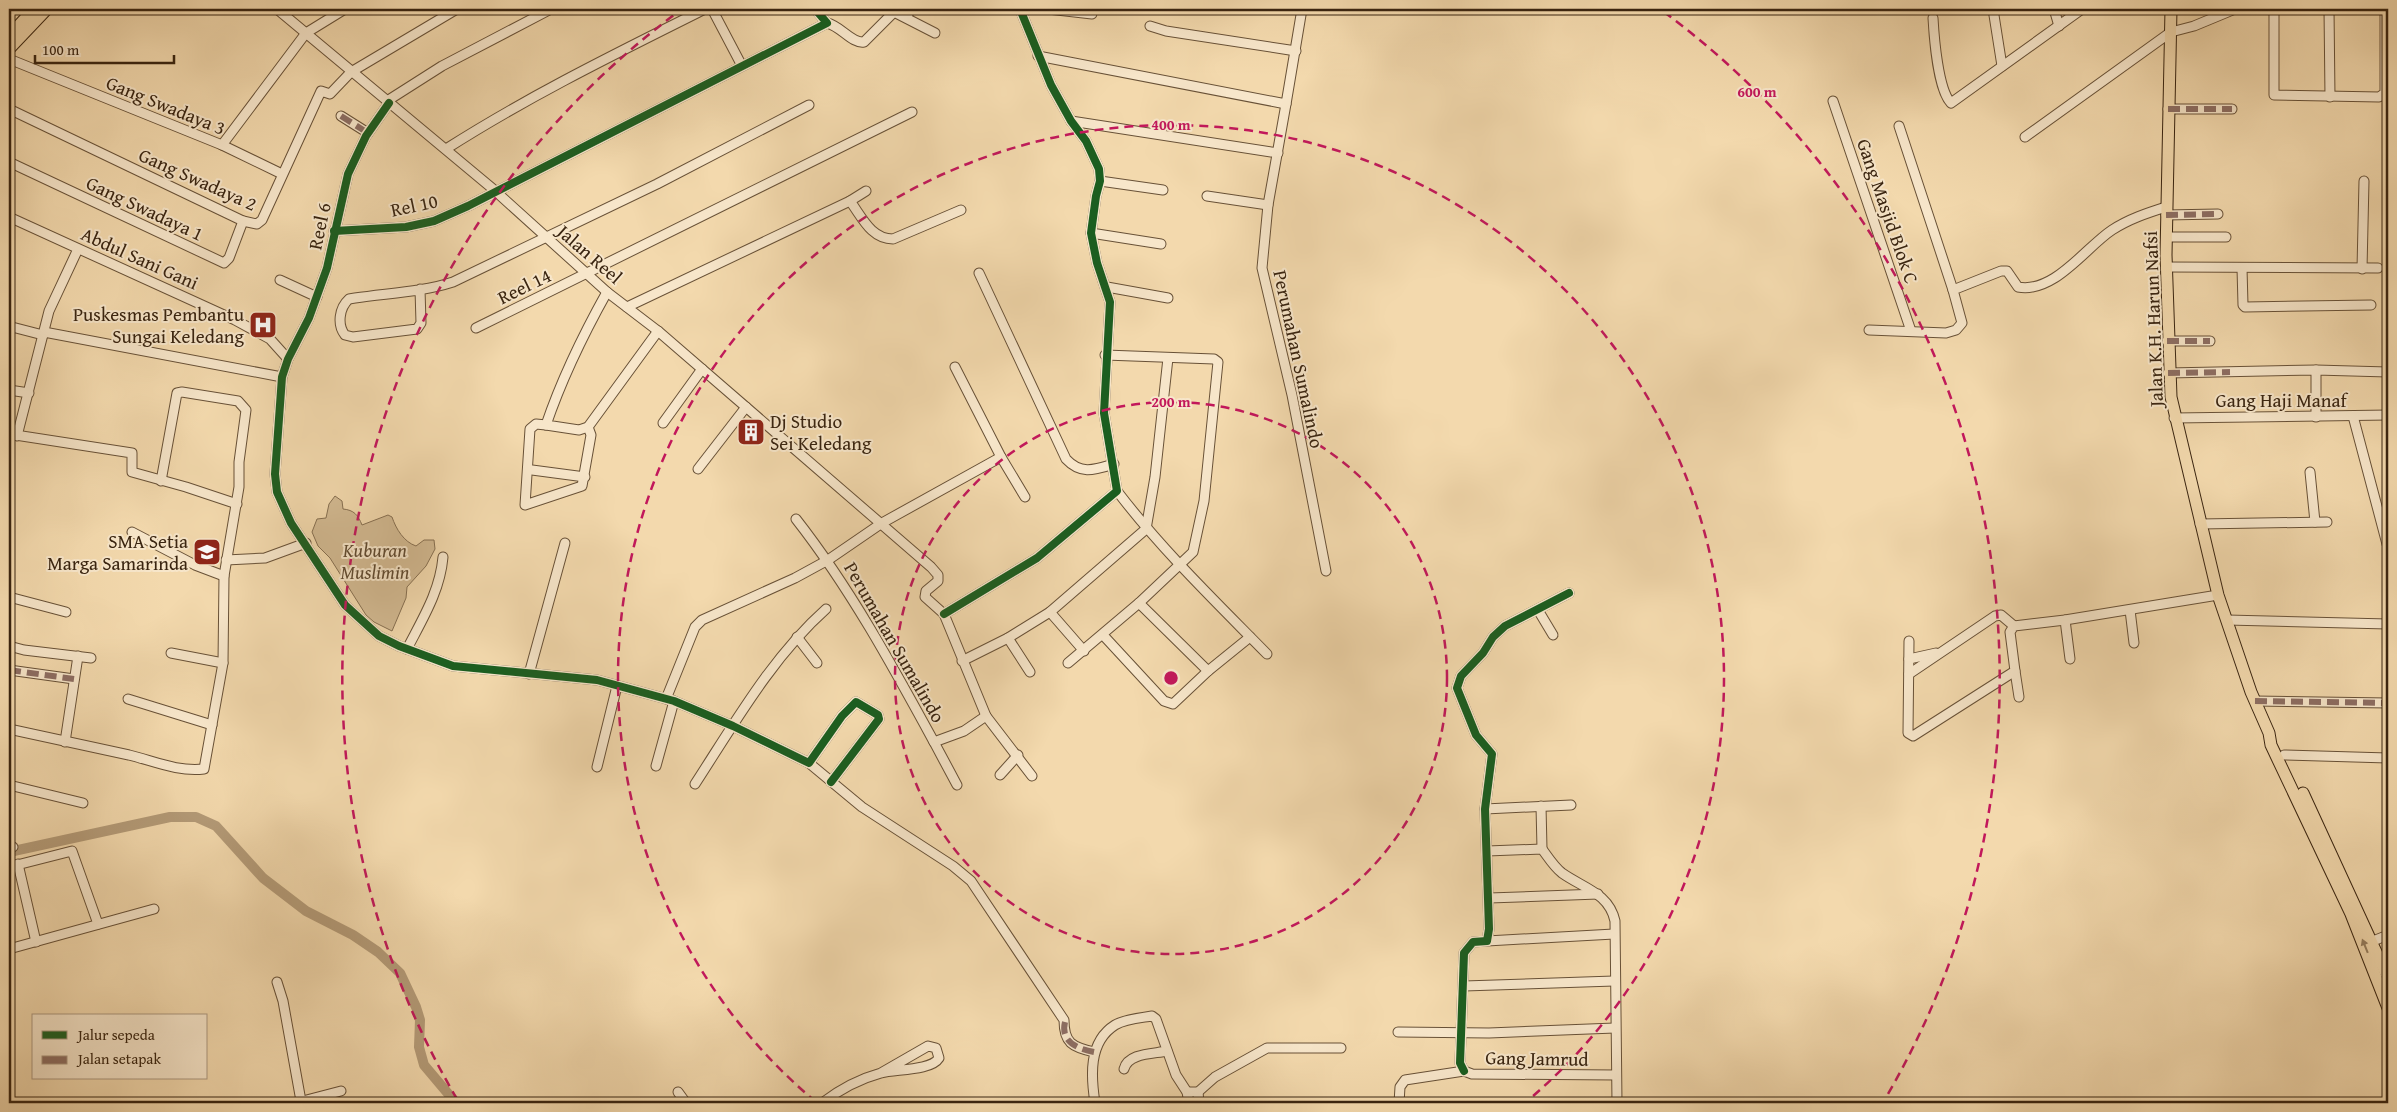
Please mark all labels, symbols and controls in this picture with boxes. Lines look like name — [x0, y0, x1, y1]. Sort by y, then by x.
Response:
scale bar — [35, 32, 174, 64]
text: 100 m — [42, 39, 80, 60]
street label: Gang Swadaya 3 — [102, 68, 230, 142]
text: 600 m — [1737, 81, 1777, 102]
text: 400 m — [1151, 114, 1191, 135]
street label: Gang Masjid Blok C — [1850, 135, 1926, 287]
street label: Gang Swadaya 2 — [134, 140, 262, 218]
street label: Gang Swadaya 1 — [82, 169, 208, 247]
street label: Rel 10 — [388, 186, 440, 224]
street label: Reel 6 — [300, 200, 338, 252]
street label: Jalan Reel — [550, 216, 629, 290]
street label: Abdul Sani Gani — [77, 220, 203, 296]
street label: Jalan K.H. Harun Nafsi — [2136, 230, 2170, 410]
street label: Reel 14 — [492, 261, 556, 311]
street label: Perumahan Sumalindo — [1266, 267, 1332, 451]
place label: Puskesmas Pembantu Sungai Keledang — [73, 300, 245, 350]
hospital icon: Puskesmas Pembantu Sungai Keledang — [248, 310, 278, 340]
street label: Gang Haji Manaf — [2216, 386, 2348, 414]
text: 200 m — [1151, 391, 1191, 412]
place label: Dj Studio Sei Keledang — [770, 407, 872, 457]
building icon: Dj Studio Sei Keledang — [736, 417, 766, 447]
place label: SMA Setia Marga Samarinda — [47, 527, 188, 577]
park label: Kuburan Muslimin — [341, 536, 410, 586]
school or university icon: SMA Setia Marga Samarinda — [192, 537, 222, 567]
street label: Perumahan Sumalindo — [838, 556, 952, 728]
centre of rings — [1162, 669, 1180, 687]
one-way arrow — [2360, 939, 2368, 954]
legend — [32, 1014, 208, 1080]
text: Jalur sepeda — [76, 1024, 155, 1045]
street label: Gang Jamrud — [1485, 1043, 1590, 1073]
text: Jalan setapak — [76, 1048, 161, 1069]

